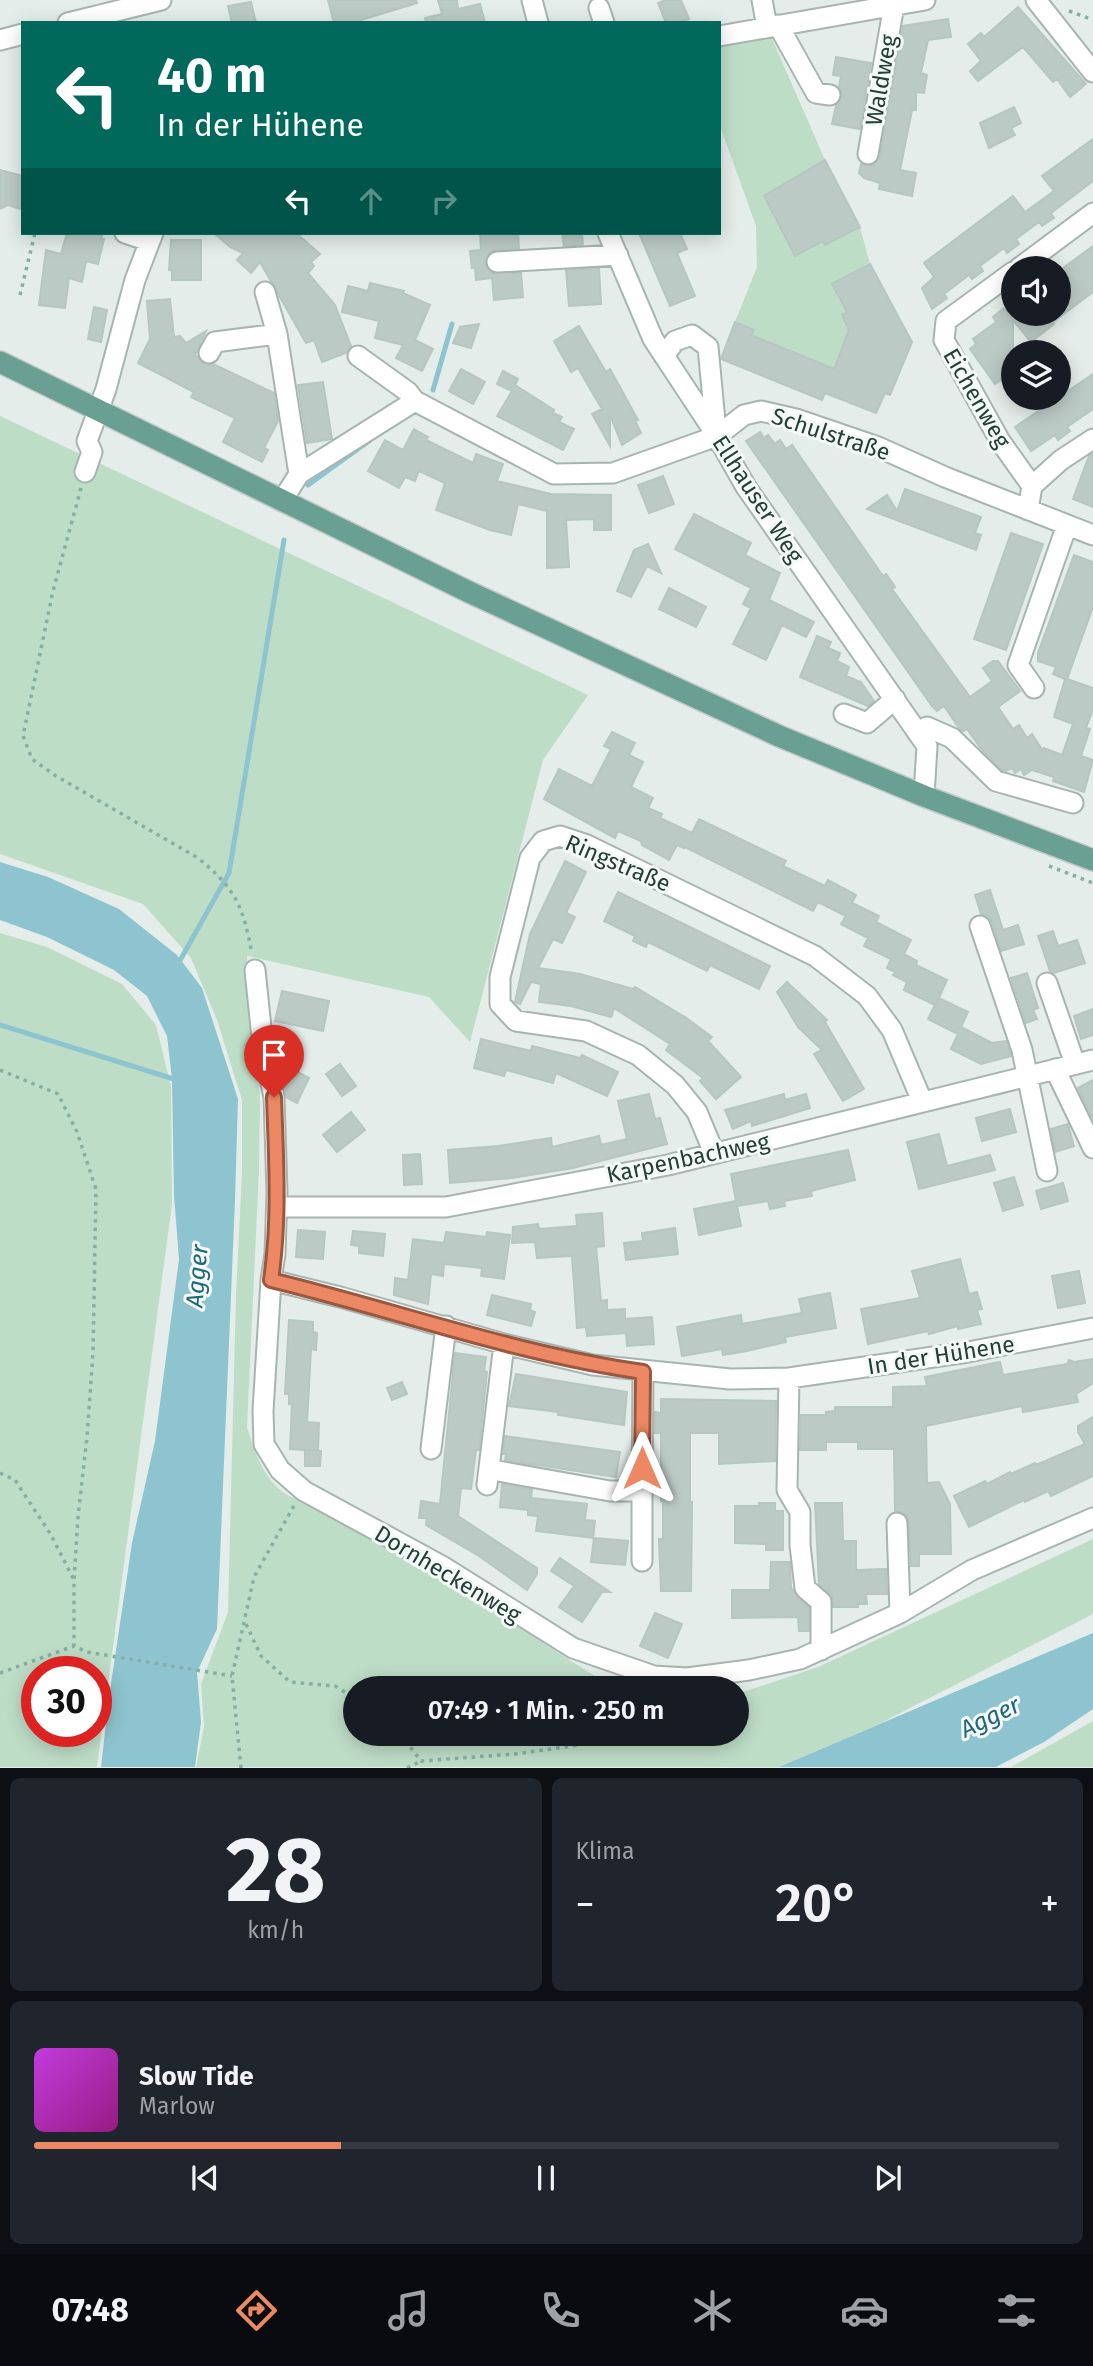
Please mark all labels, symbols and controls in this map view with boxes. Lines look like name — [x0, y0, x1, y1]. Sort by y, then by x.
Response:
street label: Waldweg — [859, 32, 903, 128]
text: 40 m — [157, 46, 266, 105]
icon: left — [42, 49, 133, 140]
text: In der Hühene — [157, 106, 364, 144]
icon: left — [279, 182, 317, 220]
icon: ahead — [352, 182, 390, 220]
icon: right — [425, 182, 463, 220]
map controls — [1001, 256, 1071, 410]
button: sound — [1001, 256, 1071, 326]
button: layers — [1001, 340, 1071, 410]
street label: Eichenweg — [937, 343, 1017, 453]
street label: Schulstraße — [768, 402, 894, 466]
street label: Ellhauser Weg — [706, 430, 810, 568]
street label: Ringstraße — [561, 828, 675, 898]
pin — [244, 1025, 304, 1097]
icon: arrive — [255, 1036, 293, 1074]
street label: Karpenbachweg — [604, 1127, 772, 1189]
water label: Agger — [180, 1243, 214, 1310]
street label: In der Hühene — [865, 1330, 1017, 1380]
position arrow — [605, 1431, 679, 1505]
street label: Dornheckenweg — [370, 1519, 526, 1629]
speed limit sign: 30 — [21, 1656, 112, 1747]
water label: Agger — [955, 1690, 1025, 1744]
text: 07:49 · 1 Min. · 250 m — [428, 1695, 664, 1726]
text: 28 — [226, 1816, 326, 1925]
text: Klima — [576, 1837, 635, 1865]
text: 20° — [775, 1872, 859, 1935]
text: − — [576, 1881, 595, 1927]
text: + — [1040, 1881, 1059, 1927]
text: km/h — [247, 1916, 304, 1944]
text: Slow Tide — [139, 2061, 254, 2092]
text: Marlow — [139, 2092, 215, 2120]
icon: previous — [186, 2159, 224, 2197]
icon: pause — [527, 2159, 565, 2197]
icon: next — [869, 2159, 907, 2197]
icon: directions — [232, 2286, 281, 2335]
icon: music — [384, 2286, 433, 2335]
icon: phone — [536, 2286, 585, 2335]
icon: climate — [688, 2286, 737, 2335]
icon: car — [840, 2286, 889, 2335]
icon: filters — [992, 2286, 1041, 2335]
text: 07:48 — [52, 2291, 129, 2329]

